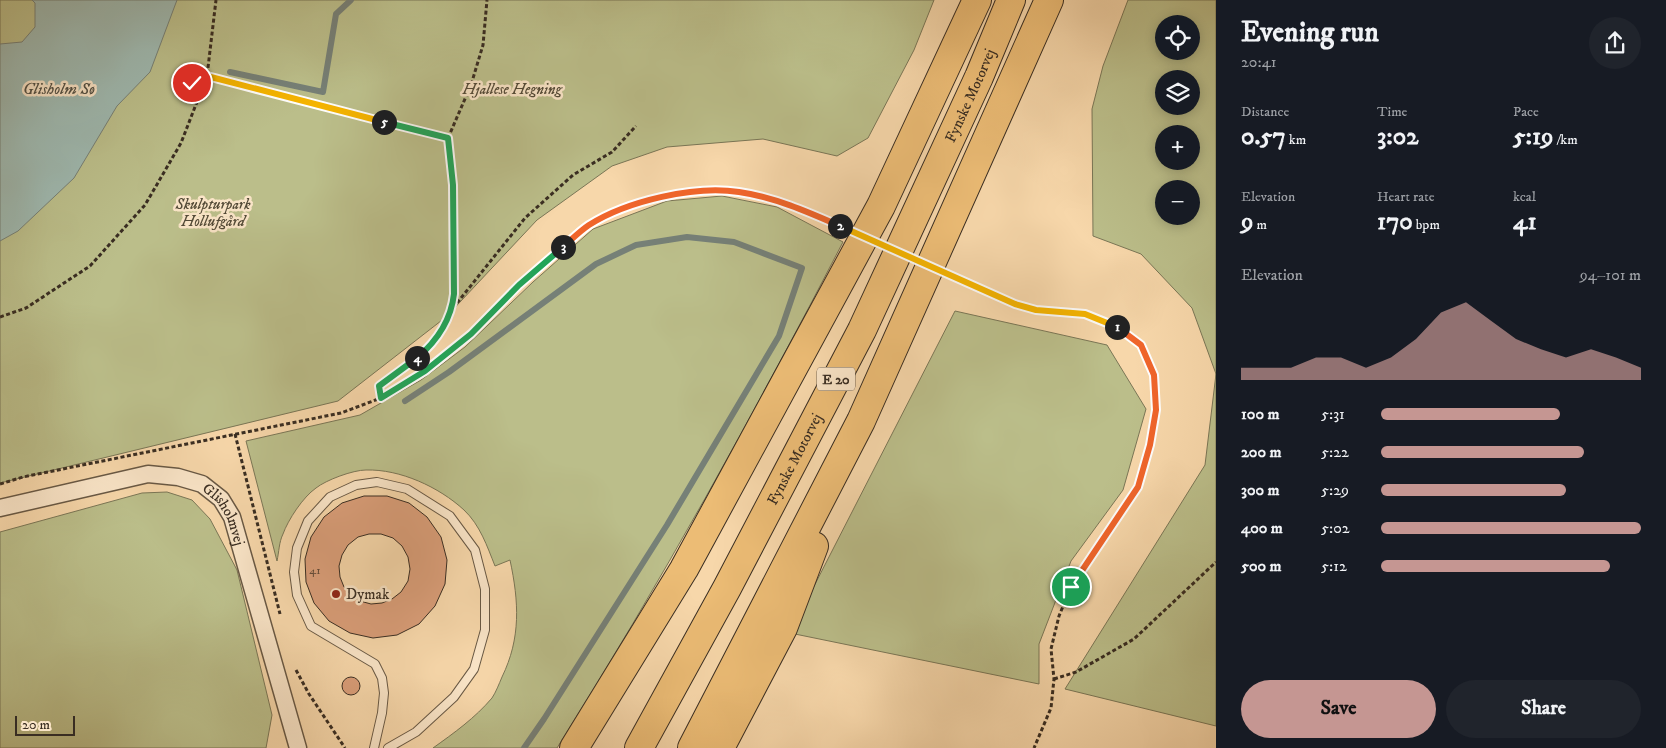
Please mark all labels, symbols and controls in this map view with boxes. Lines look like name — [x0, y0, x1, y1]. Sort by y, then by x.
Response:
map controls — [1155, 15, 1200, 225]
button: locate — [1155, 15, 1200, 60]
text: Evening run — [1241, 15, 1379, 50]
button: share — [1589, 17, 1641, 69]
street label: Fynske Motorvej — [941, 46, 1000, 146]
text: 20:41 — [1241, 52, 1277, 72]
pin — [171, 62, 213, 104]
icon: check — [178, 69, 206, 97]
button: layers — [1155, 70, 1200, 115]
water label: Glisholm Sø — [23, 79, 95, 99]
park label: Hjallese Hegning — [461, 80, 563, 99]
text: Distance — [1241, 103, 1289, 121]
text: Time — [1377, 103, 1407, 121]
text: Pace — [1513, 103, 1539, 121]
pin: 5 — [372, 110, 396, 134]
text: 5 — [381, 113, 388, 131]
text: 0.57 — [1241, 121, 1286, 152]
text: 3:02 — [1377, 121, 1419, 152]
text: 5:19 — [1513, 121, 1554, 152]
button: + — [1155, 125, 1200, 170]
text: km — [1286, 131, 1306, 149]
text: /km — [1554, 131, 1578, 149]
button: − — [1155, 180, 1200, 225]
text: Elevation — [1241, 188, 1295, 206]
text: Heart rate — [1377, 188, 1434, 206]
text: kcal — [1513, 188, 1536, 206]
park label: Skulpturpark Hollufgård — [175, 195, 251, 231]
text: 9 — [1241, 206, 1253, 237]
text: 170 — [1377, 206, 1413, 237]
text: 41 — [1513, 206, 1537, 237]
pin: 2 — [828, 214, 852, 238]
text: m — [1253, 216, 1267, 234]
text: bpm — [1413, 216, 1440, 234]
text: 2 — [837, 217, 844, 235]
pin: 3 — [550, 234, 576, 260]
text: 3 — [561, 238, 566, 256]
text: Elevation — [1241, 265, 1303, 285]
text: 94–101 m — [1580, 265, 1641, 285]
pin: 1 — [1104, 314, 1130, 340]
text: 1 — [1115, 318, 1120, 336]
pin: 4 — [404, 346, 430, 370]
text: 4 — [413, 349, 422, 367]
road number: E 20 — [817, 368, 855, 390]
text: 100 m — [1241, 404, 1280, 424]
text: 5:31 — [1321, 404, 1345, 424]
street label: Fynske Motorvej — [763, 410, 827, 508]
text: 200 m — [1241, 442, 1282, 462]
text: 5:22 — [1321, 442, 1349, 462]
street label: Glisholmvej — [199, 479, 249, 548]
text: 300 m — [1241, 480, 1280, 500]
text: 5:29 — [1321, 480, 1349, 500]
text: 400 m — [1241, 518, 1283, 538]
text: 5:02 — [1321, 518, 1350, 538]
text: 500 m — [1241, 556, 1282, 576]
text: 5:12 — [1321, 556, 1347, 576]
house number: 41 — [309, 563, 321, 578]
pin — [1050, 566, 1092, 608]
icon: arrive — [1057, 573, 1085, 601]
place label: Dymak — [346, 585, 390, 604]
marker: Dymak — [330, 588, 342, 600]
button: Save — [1241, 680, 1436, 738]
button: Share — [1446, 680, 1641, 738]
scale bar — [15, 713, 75, 736]
text: 20 m — [22, 716, 50, 734]

